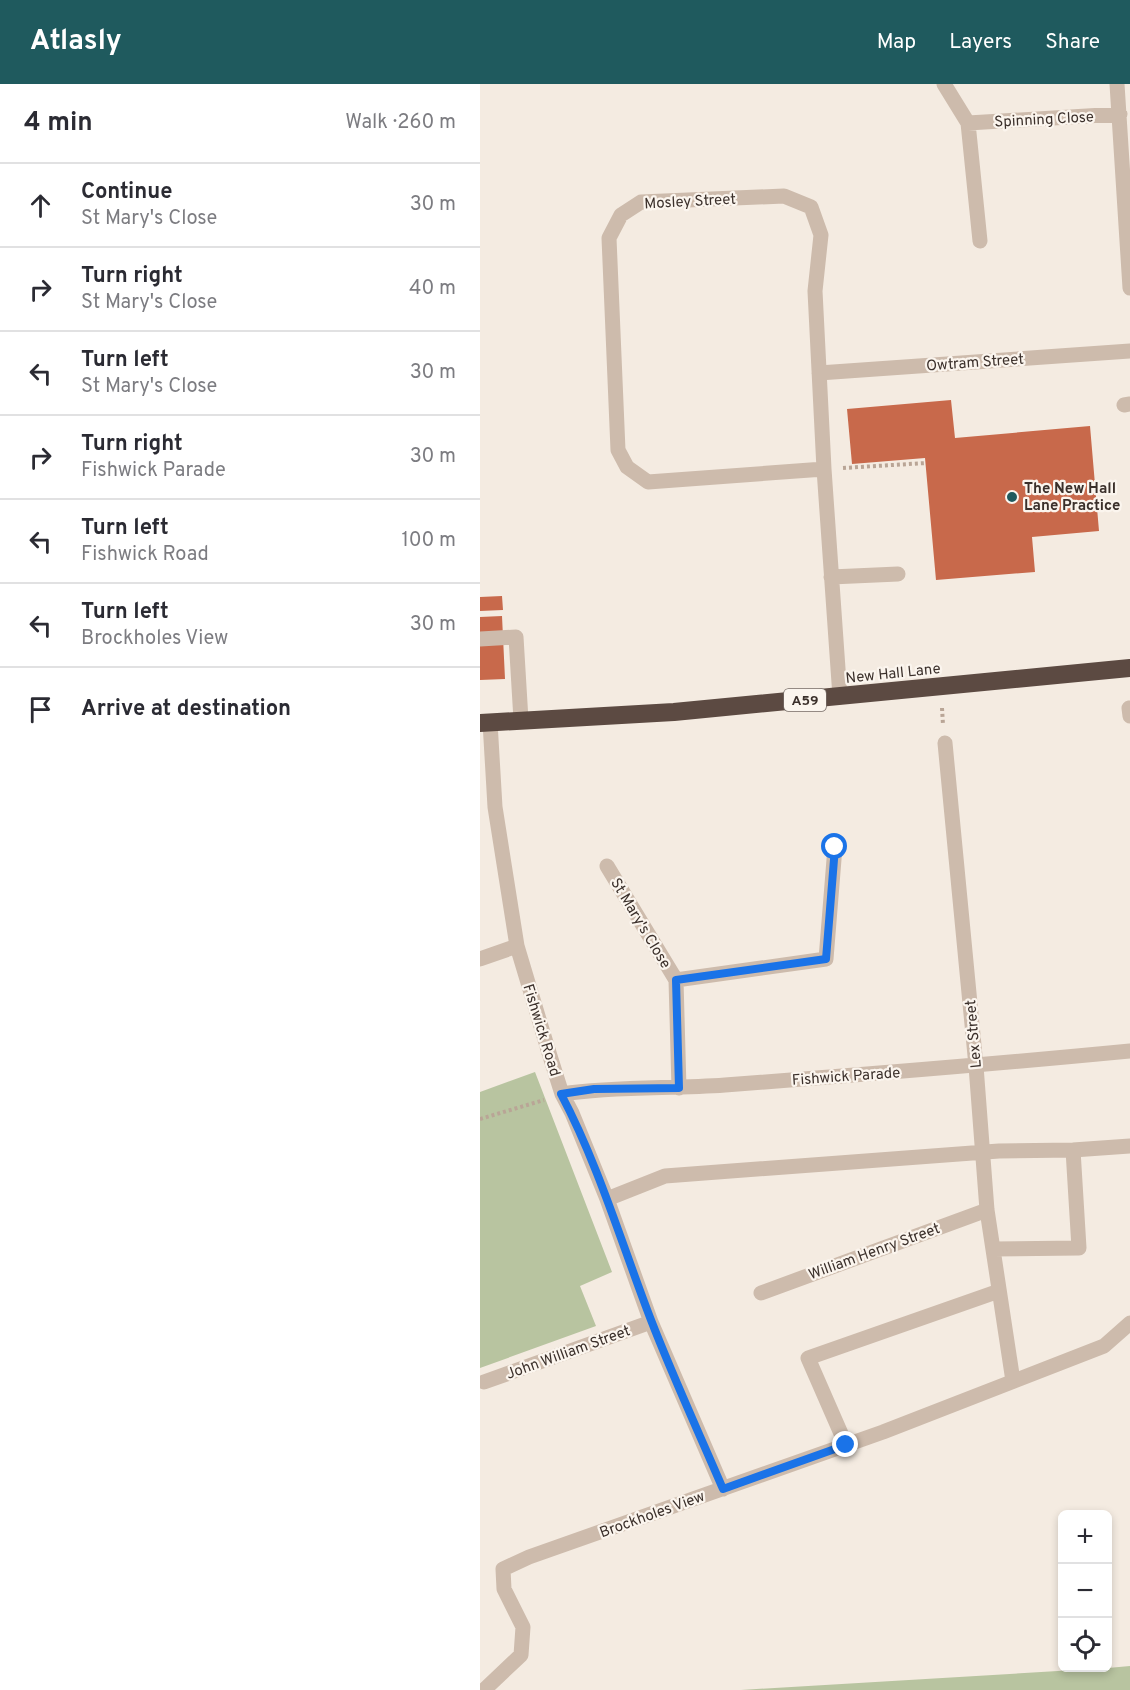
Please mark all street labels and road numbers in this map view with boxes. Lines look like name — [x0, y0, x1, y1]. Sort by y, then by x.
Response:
street label: Spinning Close — [994, 108, 1094, 133]
street label: Mosley Street — [644, 191, 736, 214]
street label: Owtram Street — [926, 351, 1025, 376]
street label: New Hall Lane — [845, 660, 942, 689]
road number: A59 — [784, 689, 826, 711]
street label: St Mary's Close — [605, 875, 674, 972]
street label: Fishwick Road — [517, 982, 564, 1079]
street label: Lex Street — [962, 999, 987, 1069]
street label: Fishwick Parade — [791, 1064, 901, 1091]
street label: William Henry Street — [806, 1220, 943, 1285]
street label: John William Street — [504, 1322, 633, 1385]
street label: Brockholes View — [597, 1487, 708, 1543]

